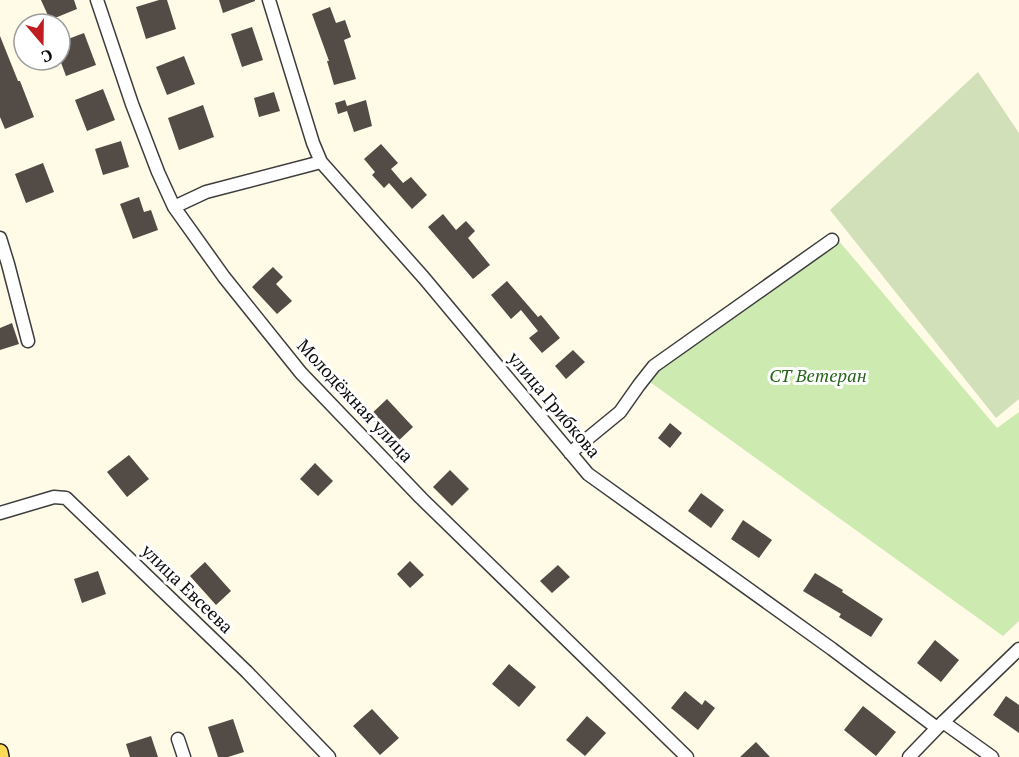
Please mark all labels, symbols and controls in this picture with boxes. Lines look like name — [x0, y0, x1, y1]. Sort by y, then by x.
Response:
north arrow — [12, 12, 72, 72]
text: С — [38, 44, 56, 68]
street label: Молодёжная улица — [292, 334, 419, 467]
street label: улица Грибкова — [503, 345, 606, 463]
park label: СТ Ветеран — [769, 363, 867, 387]
street label: улица Евсеева — [136, 538, 239, 638]

